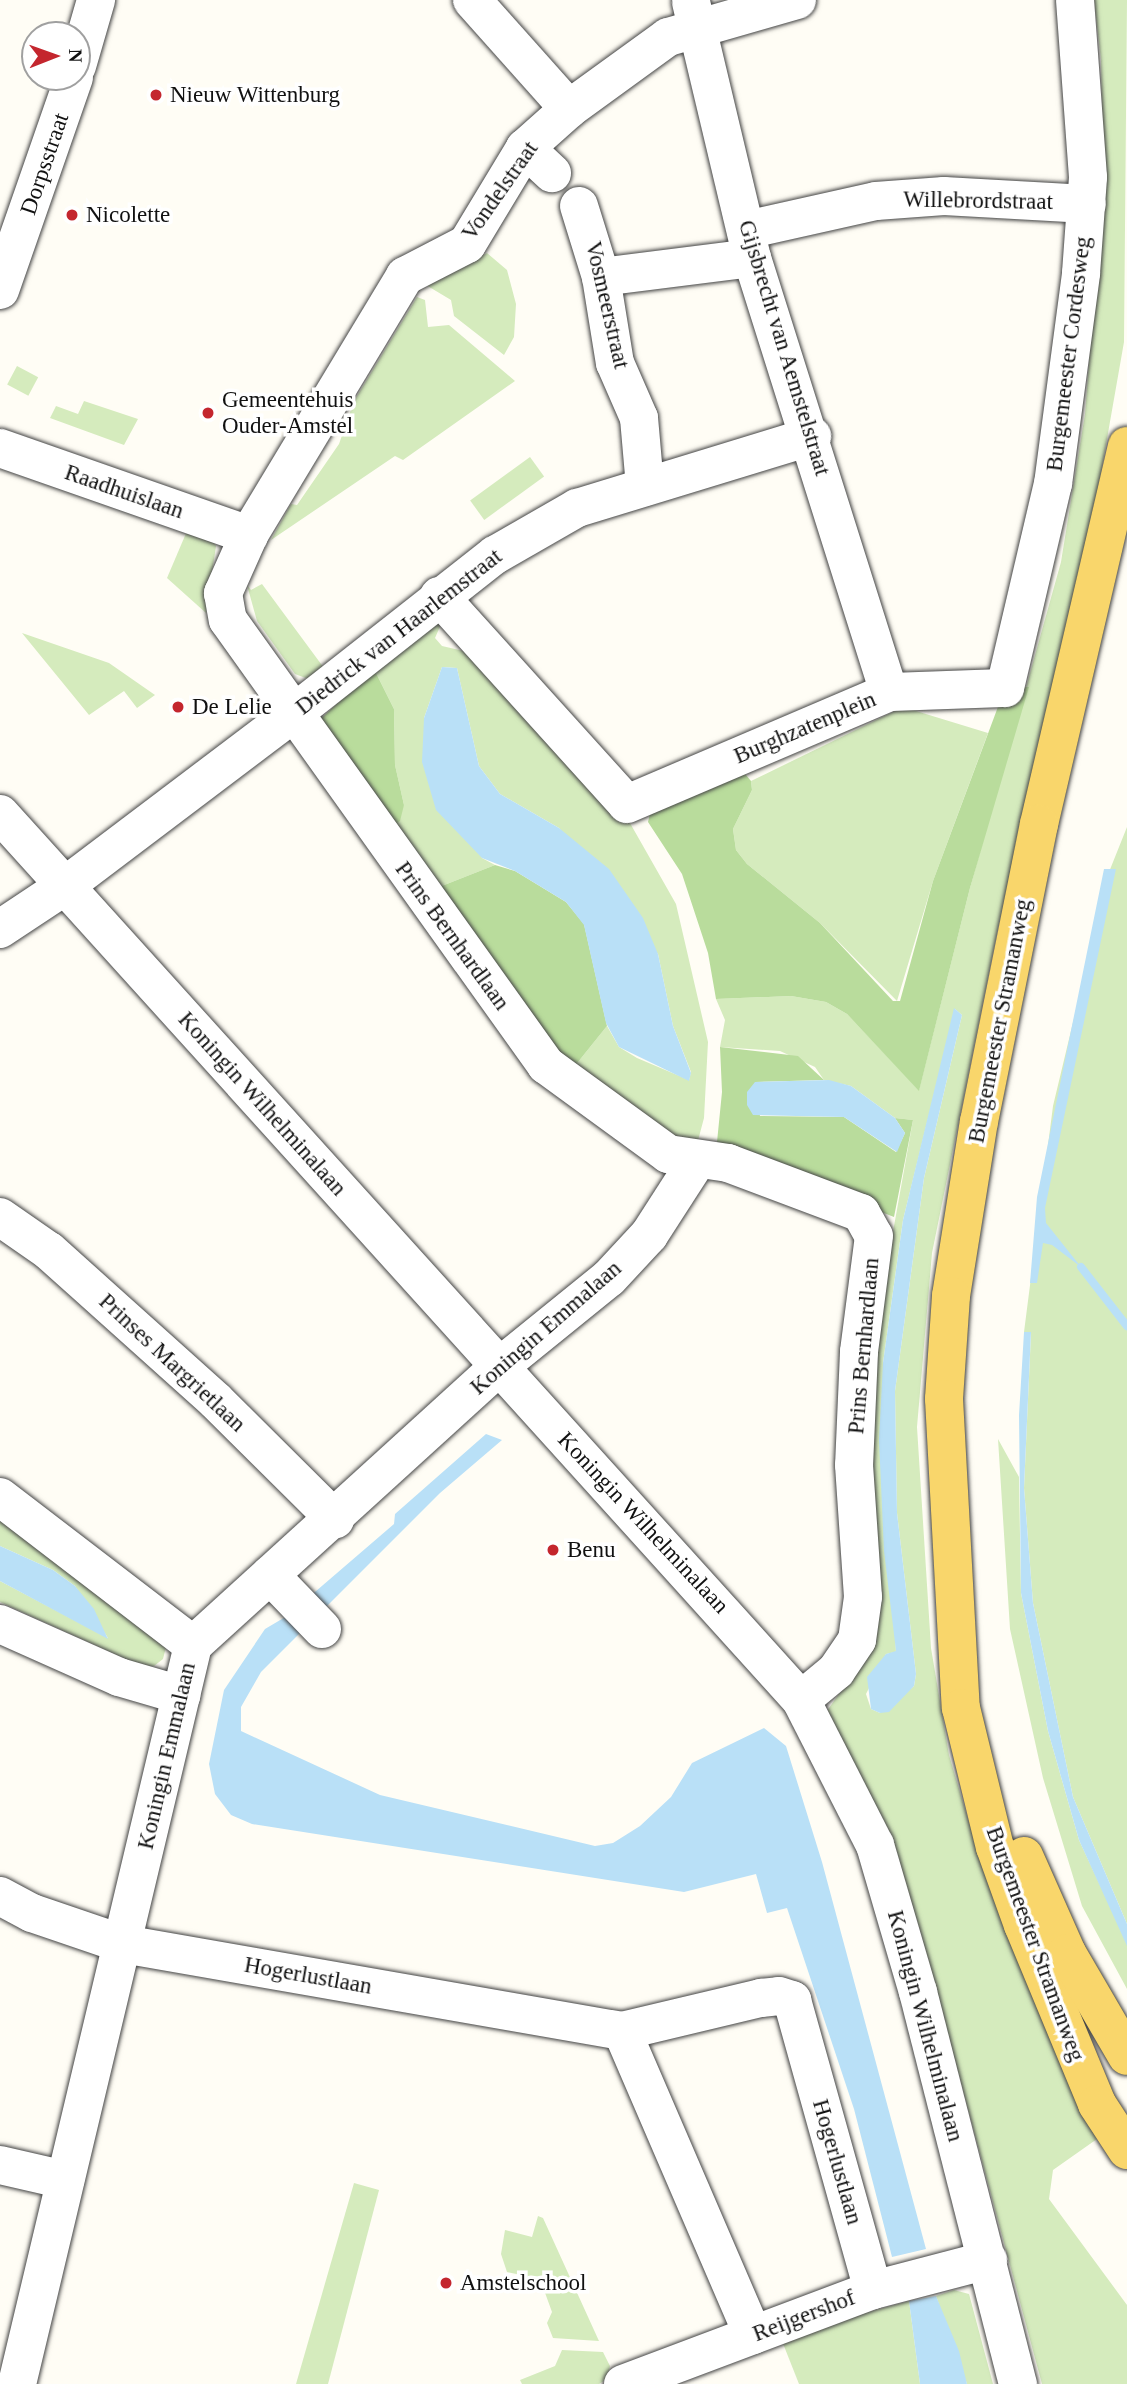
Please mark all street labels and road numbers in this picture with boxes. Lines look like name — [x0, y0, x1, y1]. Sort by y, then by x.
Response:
street label: Dorpsstraat — [15, 109, 75, 219]
street label: Vondelstraat — [456, 136, 544, 246]
street label: Willebrordstraat — [903, 186, 1053, 216]
street label: Gijsbrecht van Aemstelstraat — [732, 216, 836, 480]
street label: Burgemeester Cordesweg — [1041, 235, 1097, 473]
street label: Vosmeerstraat — [579, 239, 635, 371]
street label: Raadhuislaan — [61, 459, 187, 525]
street label: Diedrick van Haarlemstraat — [290, 543, 508, 721]
street label: Burghzatenplein — [730, 686, 880, 770]
street label: Prins Bernhardlaan — [389, 856, 515, 1016]
street label: Burgemeester Stramanweg — [963, 897, 1037, 1145]
street label: Koningin Wilhelminalaan — [172, 1006, 352, 1202]
street label: Koningin Emmalaan — [465, 1255, 627, 1401]
street label: Prins Bernhardlaan — [843, 1257, 885, 1435]
street label: Prinses Margrietlaan — [93, 1288, 251, 1438]
street label: Koningin Wilhelminalaan — [552, 1426, 734, 1620]
street label: Koningin Emmalaan — [132, 1660, 202, 1852]
street label: Burgemeester Stramanweg — [980, 1823, 1090, 2065]
street label: Koningin Wilhelminalaan — [881, 1907, 969, 2145]
street label: Hogerlustlaan — [242, 1951, 374, 2001]
street label: Hogerlustlaan — [806, 2096, 868, 2228]
street label: Reijgershof — [749, 2284, 859, 2348]

